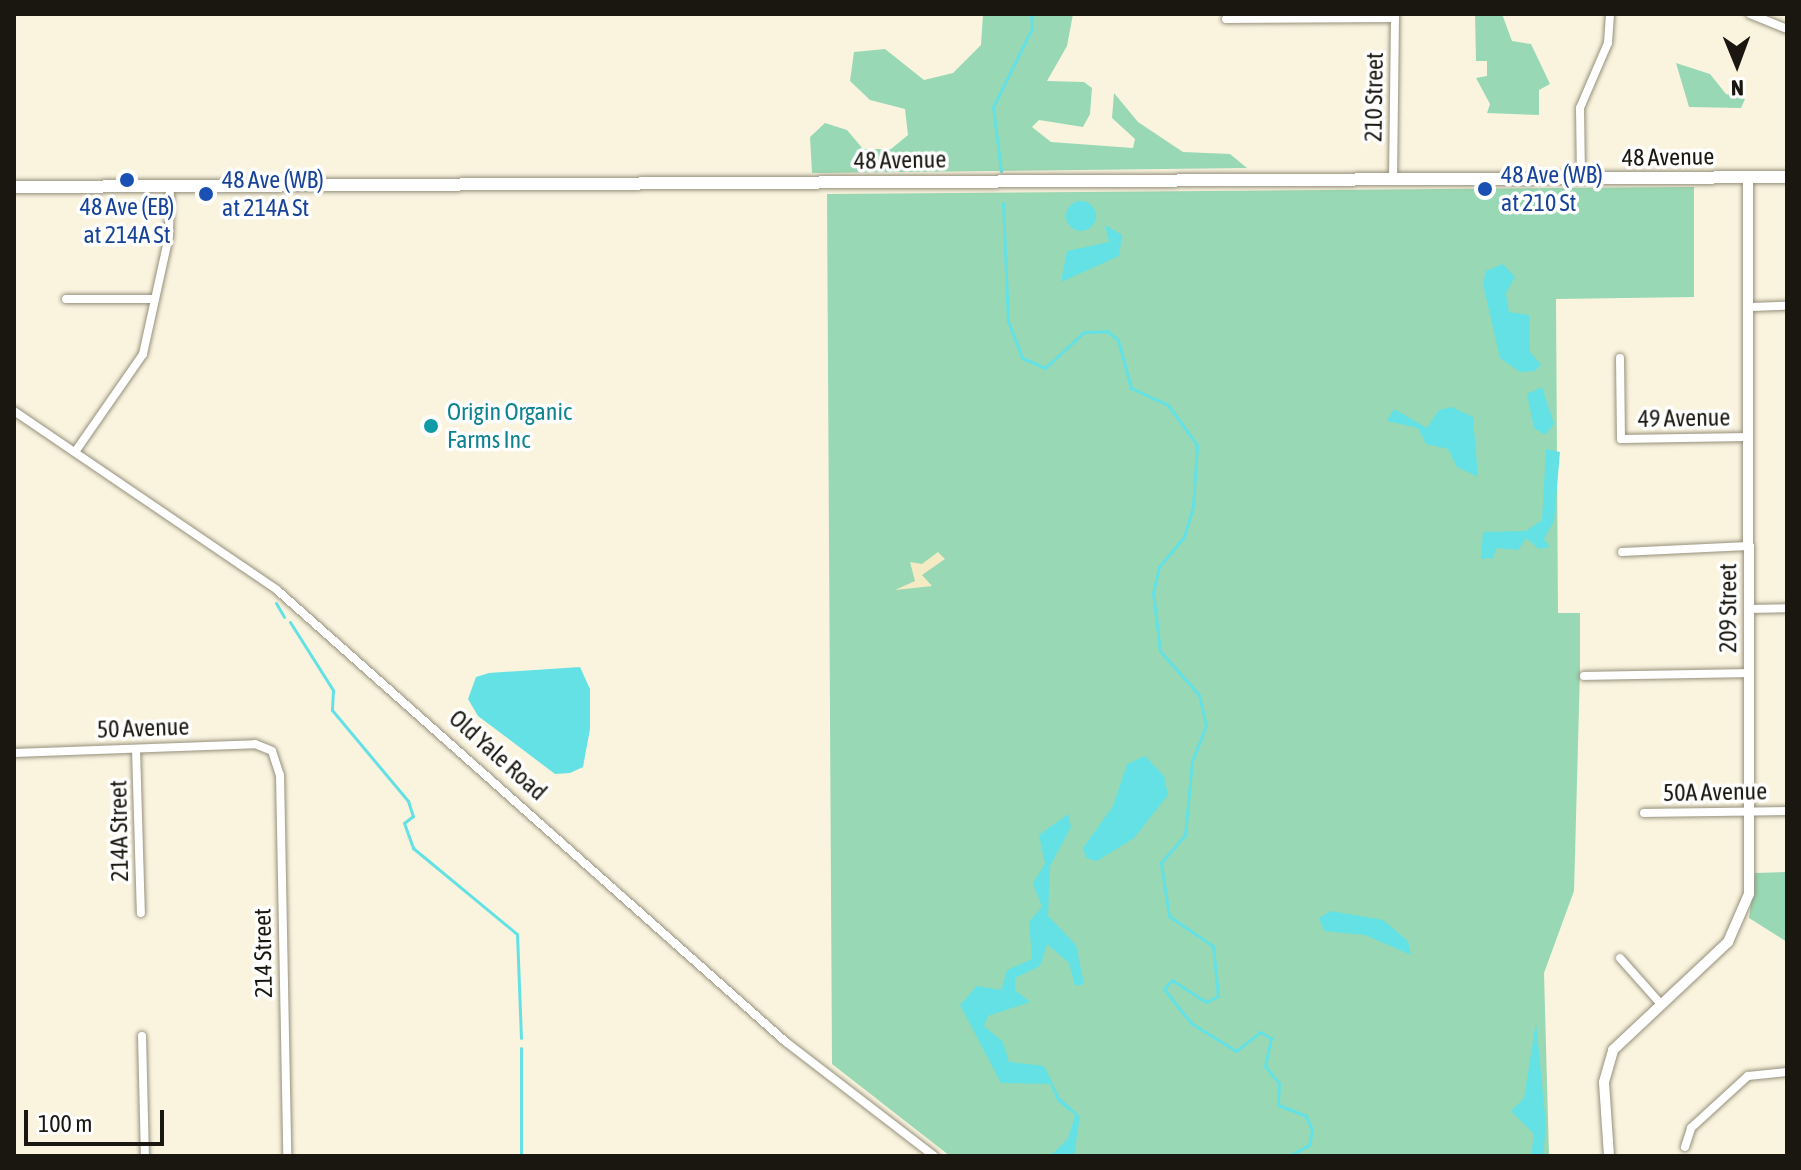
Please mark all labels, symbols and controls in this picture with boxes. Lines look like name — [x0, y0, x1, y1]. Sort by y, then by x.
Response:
north arrow — [1697, 24, 1777, 104]
street label: 210 Street — [1359, 52, 1389, 142]
text: N — [1731, 75, 1744, 101]
street label: 48 Avenue — [1622, 142, 1714, 172]
street label: 48 Avenue — [854, 145, 946, 175]
place label: 48 Ave (WB) at 210 St — [1501, 161, 1603, 217]
place label: 48 Ave (WB) at 214A St — [222, 166, 324, 222]
marker: 48 Ave (EB) at 214A St — [118, 171, 136, 189]
marker: 48 Ave (WB) at 210 St — [1476, 180, 1494, 198]
marker: 48 Ave (WB) at 214A St — [197, 185, 215, 203]
place label: 48 Ave (EB) at 214A St — [80, 193, 174, 249]
place label: Origin Organic Farms Inc — [447, 398, 572, 454]
street label: 49 Avenue — [1638, 403, 1730, 433]
marker: Origin Organic Farms Inc — [422, 417, 440, 435]
street label: 209 Street — [1714, 563, 1742, 653]
street label: Old Yale Road — [443, 704, 553, 806]
street label: 50 Avenue — [96, 712, 190, 744]
street label: 50A Avenue — [1663, 777, 1767, 807]
street label: 214A Street — [104, 780, 134, 882]
street label: 214 Street — [248, 908, 278, 998]
scale bar — [28, 1094, 168, 1144]
text: 100 m — [38, 1110, 92, 1137]

